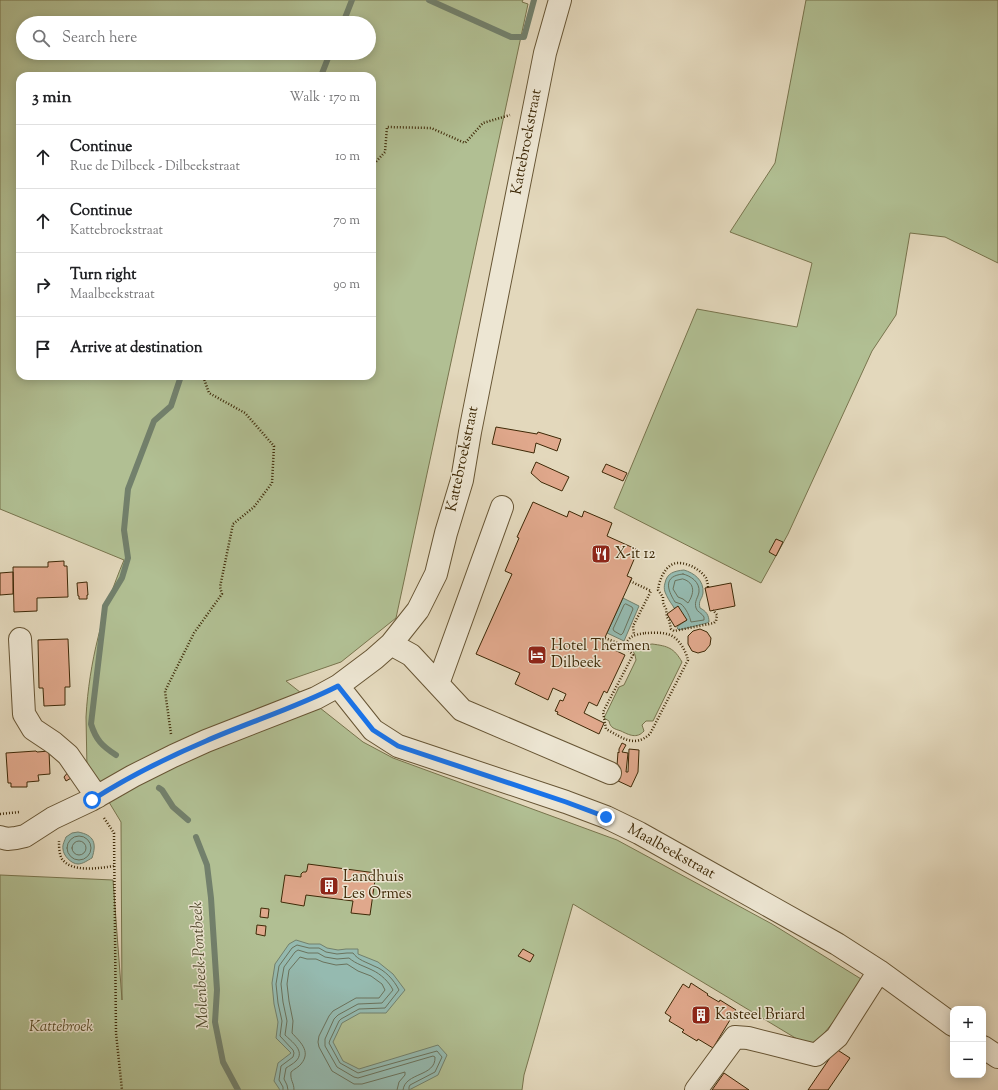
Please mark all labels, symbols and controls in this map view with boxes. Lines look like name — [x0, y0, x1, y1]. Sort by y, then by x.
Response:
search box — [16, 16, 376, 60]
icon: search — [30, 27, 52, 49]
text: Search here — [62, 28, 137, 49]
text: 3 min — [32, 86, 71, 110]
street label: Kattebroekstraat — [506, 87, 548, 197]
text: Walk · 170 m — [290, 89, 360, 107]
text: Continue — [70, 137, 132, 158]
icon: ahead — [32, 146, 54, 168]
text: 10 m — [335, 148, 360, 166]
text: Rue de Dilbeek - Dilbeekstraat — [70, 158, 240, 176]
text: Continue — [70, 201, 132, 222]
icon: ahead — [32, 210, 54, 232]
text: 70 m — [333, 212, 360, 230]
text: Kattebroekstraat — [70, 222, 163, 240]
text: Turn right — [70, 265, 136, 286]
icon: right — [32, 274, 54, 296]
text: 90 m — [333, 276, 360, 294]
text: Maalbeekstraat — [70, 286, 155, 304]
icon: arrive — [32, 338, 54, 360]
text: Arrive at destination — [70, 338, 203, 359]
street label: Kattebroekstraat — [442, 404, 484, 514]
restaurant icon: X-it 12 — [590, 543, 612, 565]
place label: X-it 12 — [615, 544, 656, 565]
place label: Hotel Thermen Dilbeek — [551, 636, 650, 674]
hotel icon: Hotel Thermen Dilbeek — [526, 644, 548, 666]
route start — [83, 791, 101, 809]
route end — [597, 808, 615, 826]
street label: Maalbeekstraat — [623, 819, 719, 885]
place label: Landhuis Les Ormes — [343, 867, 412, 905]
building icon: Landhuis Les Ormes — [318, 875, 340, 897]
water label: Molenbeek-Pontbeek — [186, 901, 216, 1029]
building icon: Kasteel Briard — [690, 1004, 712, 1026]
place label: Kasteel Briard — [715, 1005, 806, 1026]
map controls — [950, 1006, 986, 1078]
button: + — [950, 1006, 986, 1042]
park label: Kattebroek — [29, 1017, 93, 1038]
button: − — [950, 1042, 986, 1078]

